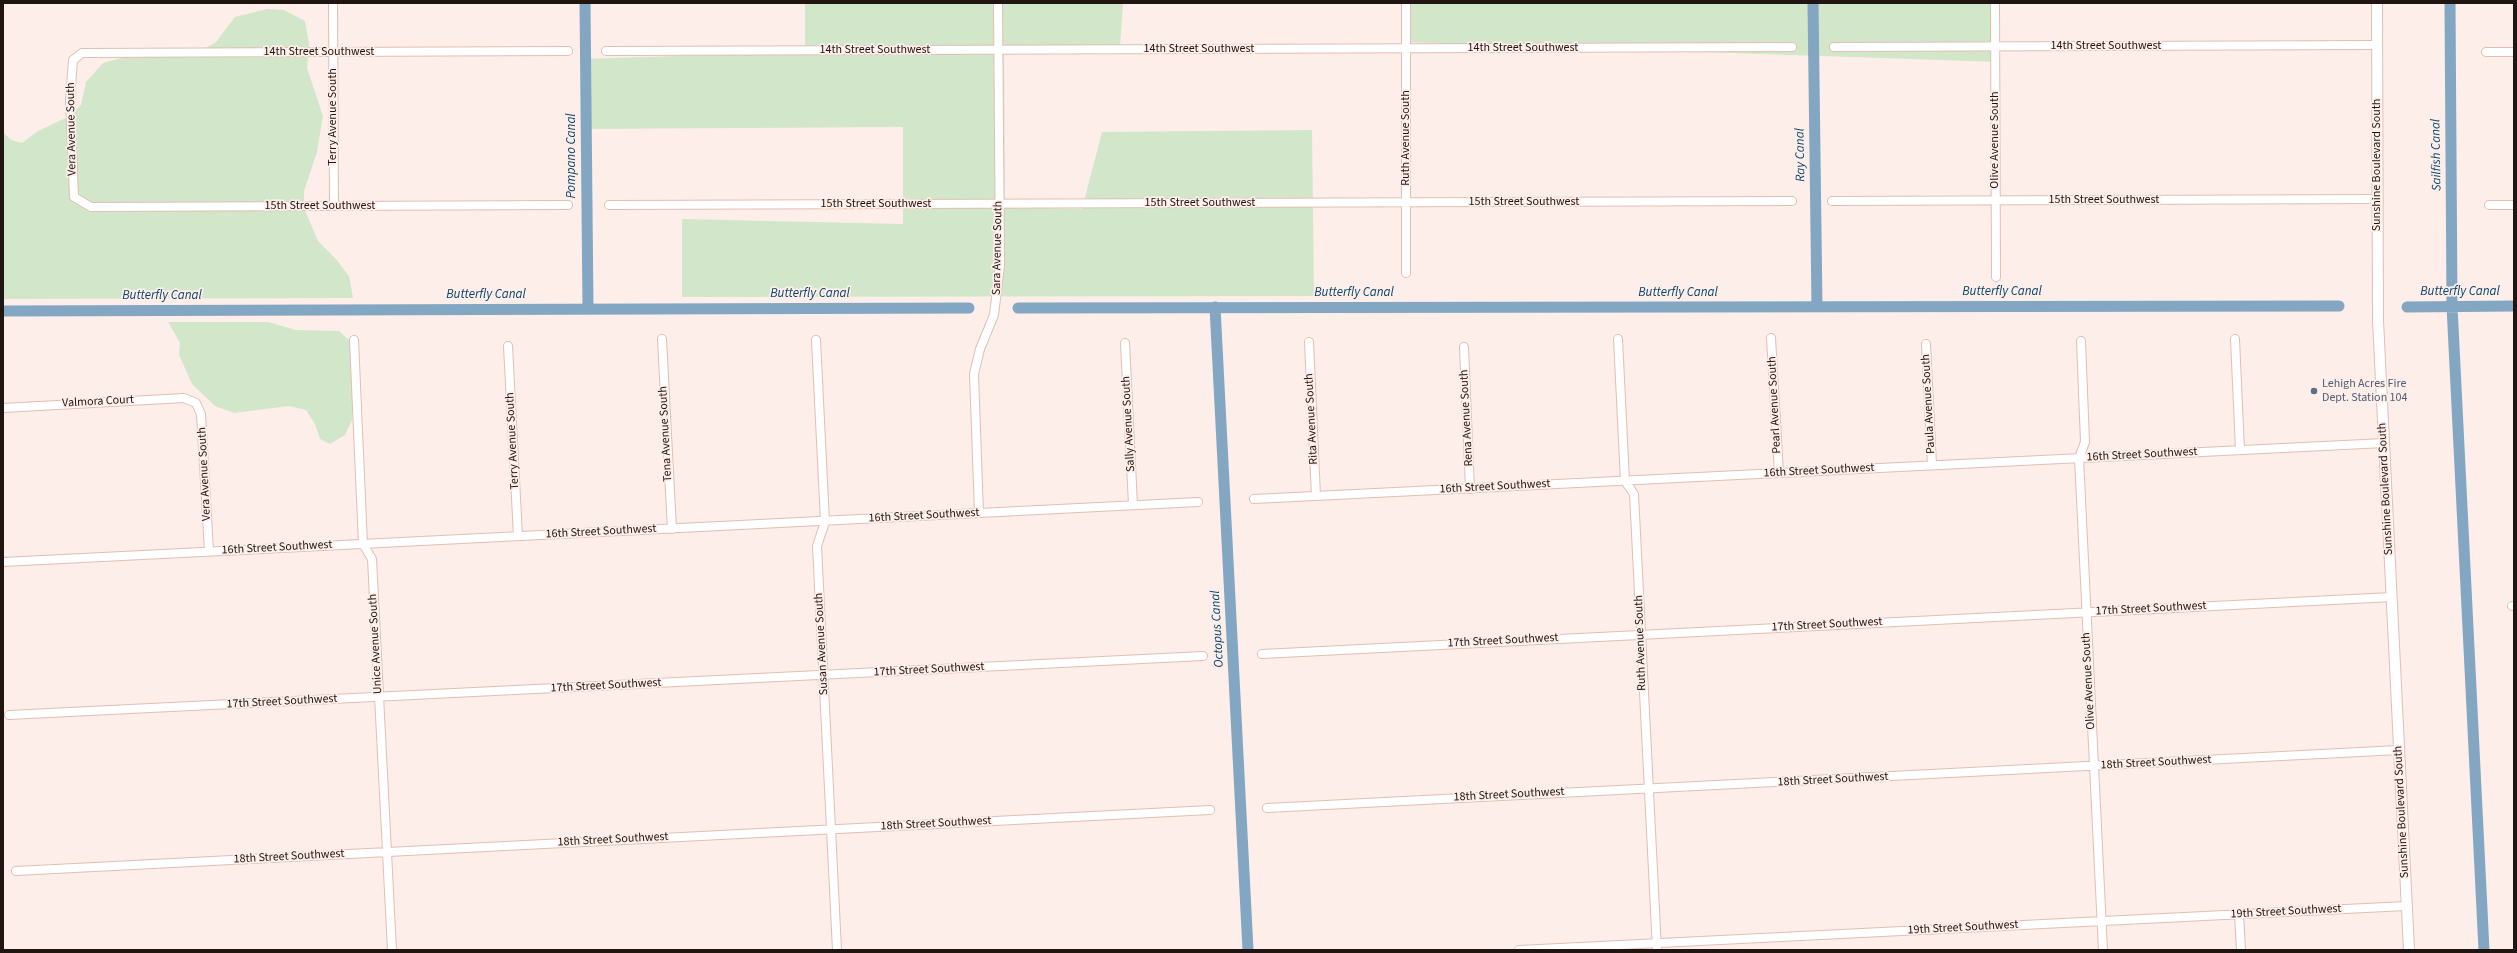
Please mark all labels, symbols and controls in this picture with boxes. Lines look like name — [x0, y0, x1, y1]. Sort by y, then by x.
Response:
street label: 14th Street Southwest — [2051, 39, 2161, 53]
street label: 14th Street Southwest — [1468, 41, 1578, 55]
street label: 14th Street Southwest — [1144, 42, 1254, 56]
street label: 14th Street Southwest — [820, 43, 930, 57]
street label: 14th Street Southwest — [264, 45, 374, 59]
street label: Terry Avenue South — [326, 68, 340, 166]
street label: Vera Avenue South — [64, 82, 80, 176]
street label: Ruth Avenue South — [1399, 90, 1413, 186]
street label: Olive Avenue South — [1988, 91, 2002, 189]
street label: Sunshine Boulevard South — [2370, 99, 2384, 231]
water label: Pompano Canal — [564, 113, 580, 199]
water label: Sailfish Canal — [2429, 119, 2445, 191]
water label: Ray Canal — [1793, 128, 1809, 182]
street label: 15th Street Southwest — [2049, 193, 2159, 207]
street label: 15th Street Southwest — [1469, 195, 1579, 209]
street label: 15th Street Southwest — [1145, 196, 1255, 210]
street label: 15th Street Southwest — [821, 197, 931, 211]
street label: 15th Street Southwest — [265, 199, 375, 213]
street label: Sara Avenue South — [990, 201, 1006, 295]
water label: Butterfly Canal — [1962, 284, 2042, 300]
water label: Butterfly Canal — [2420, 284, 2500, 300]
water label: Butterfly Canal — [1314, 285, 1394, 301]
water label: Butterfly Canal — [1638, 285, 1718, 301]
water label: Butterfly Canal — [770, 286, 850, 302]
water label: Butterfly Canal — [446, 287, 526, 303]
water label: Butterfly Canal — [122, 288, 202, 304]
street label: Paula Avenue South — [1919, 354, 1939, 454]
street label: Pearl Avenue South — [1765, 356, 1785, 454]
street label: Rena Avenue South — [1457, 369, 1477, 467]
street label: Rita Avenue South — [1302, 373, 1322, 465]
street label: Sally Avenue South — [1119, 376, 1139, 472]
place label: Lehigh Acres Fire Dept. Station 104 — [2322, 377, 2407, 405]
street label: Tena Avenue South — [656, 386, 676, 482]
marker: Lehigh Acres Fire Dept. Station 104 — [2309, 386, 2319, 396]
street label: Terry Avenue South — [503, 392, 523, 490]
street label: Valmora Court — [62, 393, 134, 411]
street label: Sunshine Boulevard South — [2375, 422, 2397, 556]
street label: Vera Avenue South — [195, 427, 215, 521]
street label: 16th Street Southwest — [2086, 445, 2198, 465]
street label: 16th Street Southwest — [1763, 461, 1875, 481]
street label: 16th Street Southwest — [1439, 477, 1551, 497]
street label: 16th Street Southwest — [868, 506, 980, 526]
street label: 16th Street Southwest — [545, 522, 657, 542]
street label: 16th Street Southwest — [221, 538, 333, 558]
water label: Octopus Canal — [1208, 590, 1228, 668]
street label: Susan Avenue South — [812, 593, 832, 695]
street label: Unice Avenue South — [366, 594, 386, 694]
street label: Ruth Avenue South — [1632, 595, 1650, 691]
street label: 17th Street Southwest — [2095, 599, 2207, 619]
street label: 17th Street Southwest — [1771, 615, 1883, 635]
street label: 17th Street Southwest — [1447, 631, 1559, 651]
street label: Olive Avenue South — [2079, 632, 2099, 730]
street label: 17th Street Southwest — [873, 660, 985, 680]
street label: 17th Street Southwest — [550, 676, 662, 696]
street label: 17th Street Southwest — [226, 692, 338, 712]
street label: Sunshine Boulevard South — [2391, 745, 2413, 879]
street label: 18th Street Southwest — [2100, 753, 2212, 773]
street label: 18th Street Southwest — [1777, 770, 1889, 790]
street label: 18th Street Southwest — [1453, 785, 1565, 805]
street label: 18th Street Southwest — [880, 814, 992, 834]
street label: 18th Street Southwest — [557, 830, 669, 850]
street label: 18th Street Southwest — [233, 847, 345, 867]
street label: 19th Street Southwest — [2230, 902, 2342, 922]
street label: 19th Street Southwest — [1907, 918, 2019, 938]

